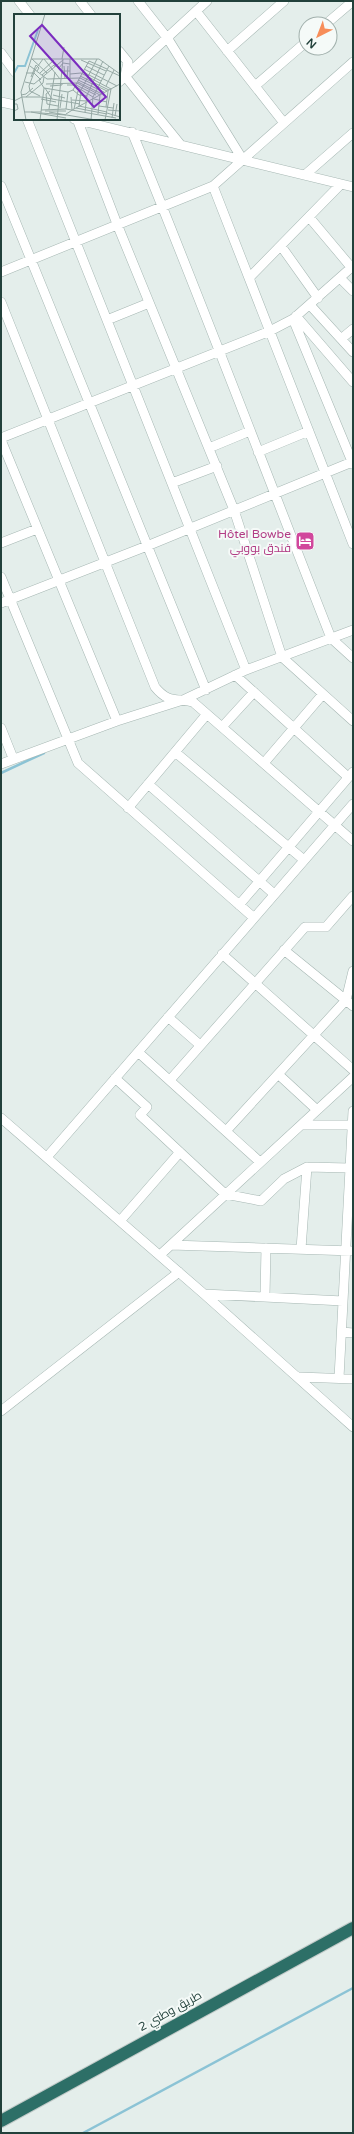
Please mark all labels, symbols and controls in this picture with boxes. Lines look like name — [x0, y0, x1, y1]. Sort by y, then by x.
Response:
inset map — [14, 14, 120, 120]
north arrow — [298, 16, 338, 56]
text: N — [304, 35, 319, 51]
place label: Hôtel Bowbe فندق بووبي — [218, 527, 291, 558]
hotel icon: Hôtel Bowbe فندق بووبي — [294, 530, 316, 552]
street label: طريق وطني 2 — [136, 1988, 206, 2037]

